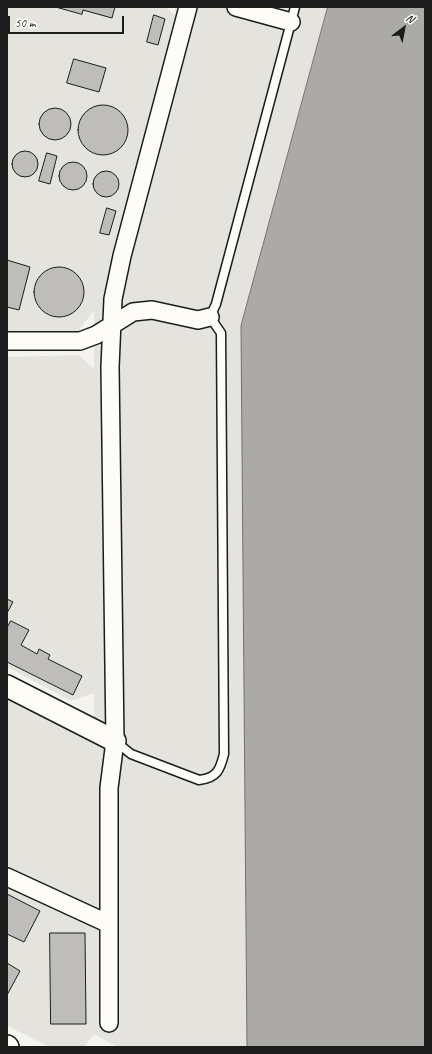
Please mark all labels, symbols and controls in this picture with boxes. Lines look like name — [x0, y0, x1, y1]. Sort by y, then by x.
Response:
scale bar — [10, 8, 126, 34]
north arrow — [384, 8, 424, 48]
text: N — [404, 10, 417, 26]
text: 50 m — [15, 15, 35, 31]

